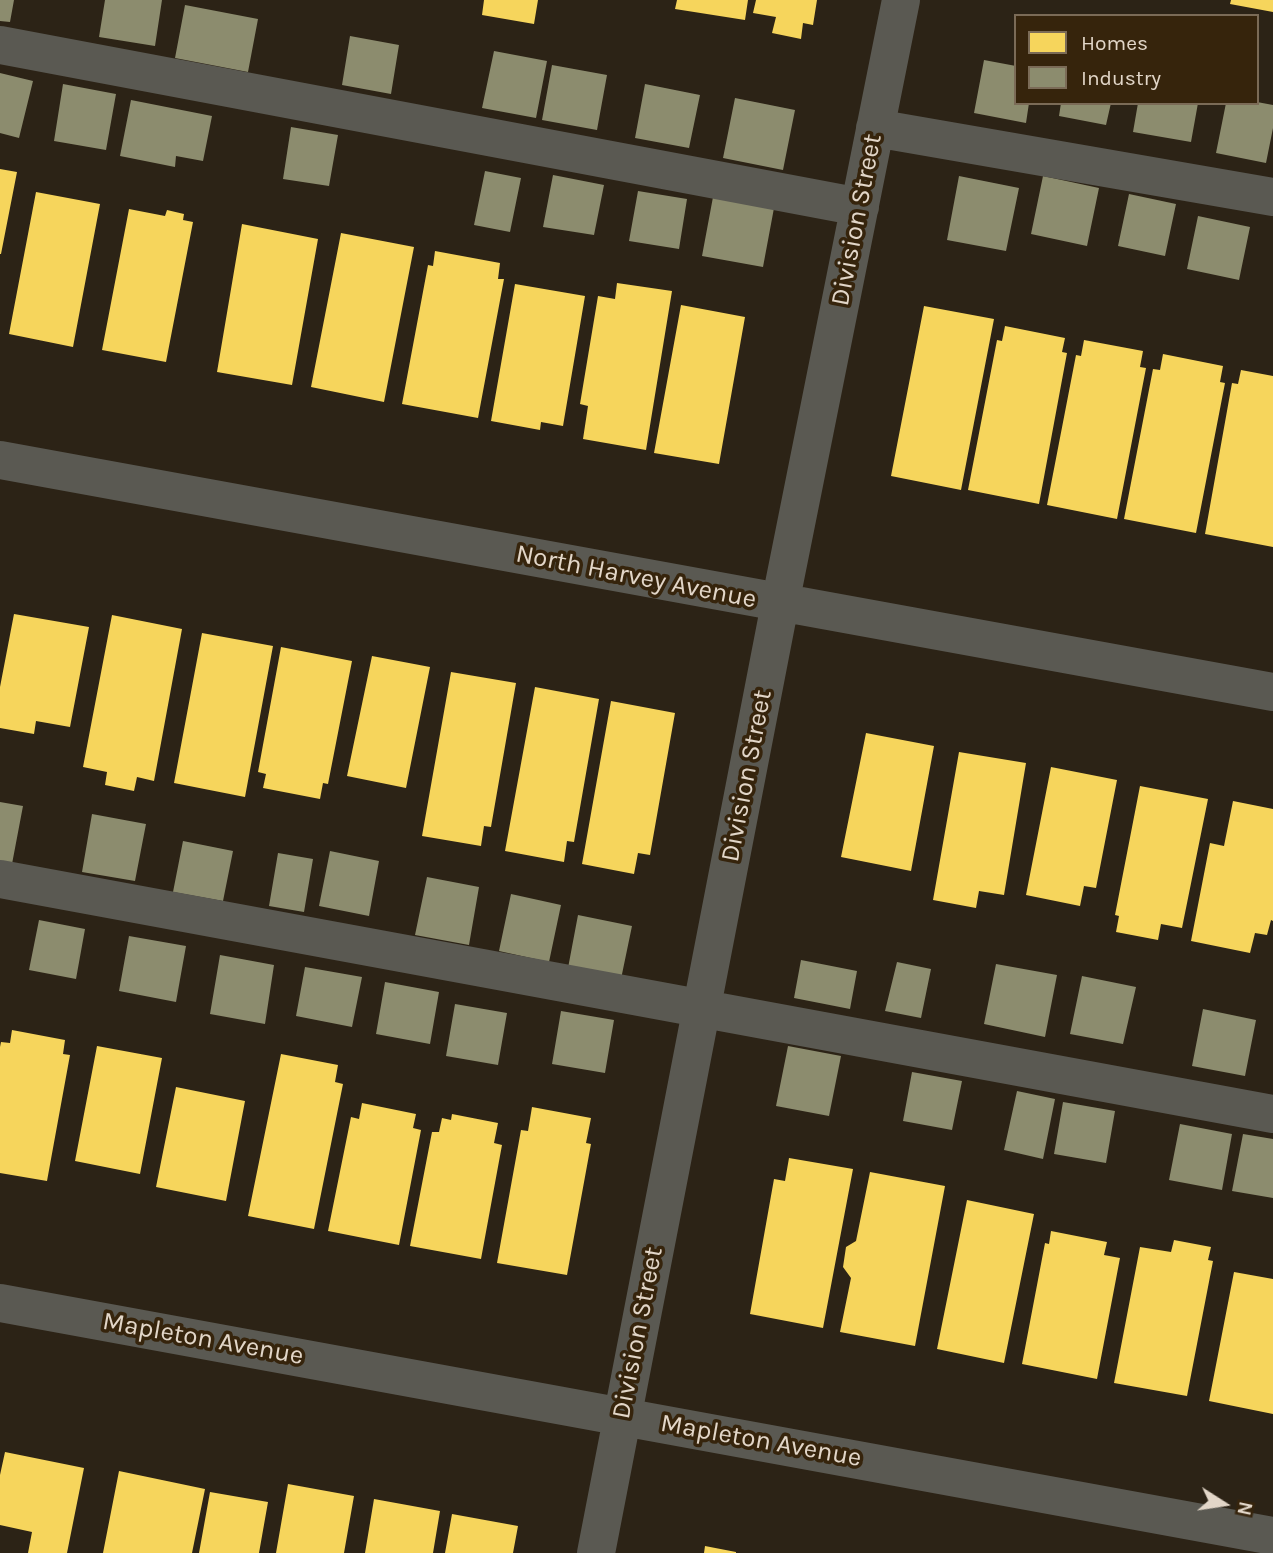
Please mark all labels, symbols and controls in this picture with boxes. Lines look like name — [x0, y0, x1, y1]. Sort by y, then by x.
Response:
legend — [1014, 14, 1259, 105]
text: Homes — [1081, 31, 1148, 55]
text: Industry — [1081, 66, 1161, 90]
street label: Division Street — [825, 131, 889, 309]
street label: North Harvey Avenue — [513, 538, 759, 616]
street label: Division Street — [715, 687, 779, 865]
street label: Division Street — [606, 1244, 670, 1422]
street label: Mapleton Avenue — [100, 1306, 306, 1372]
street label: Mapleton Avenue — [658, 1408, 864, 1474]
north arrow — [1189, 1469, 1259, 1539]
text: N — [1232, 1499, 1257, 1517]

